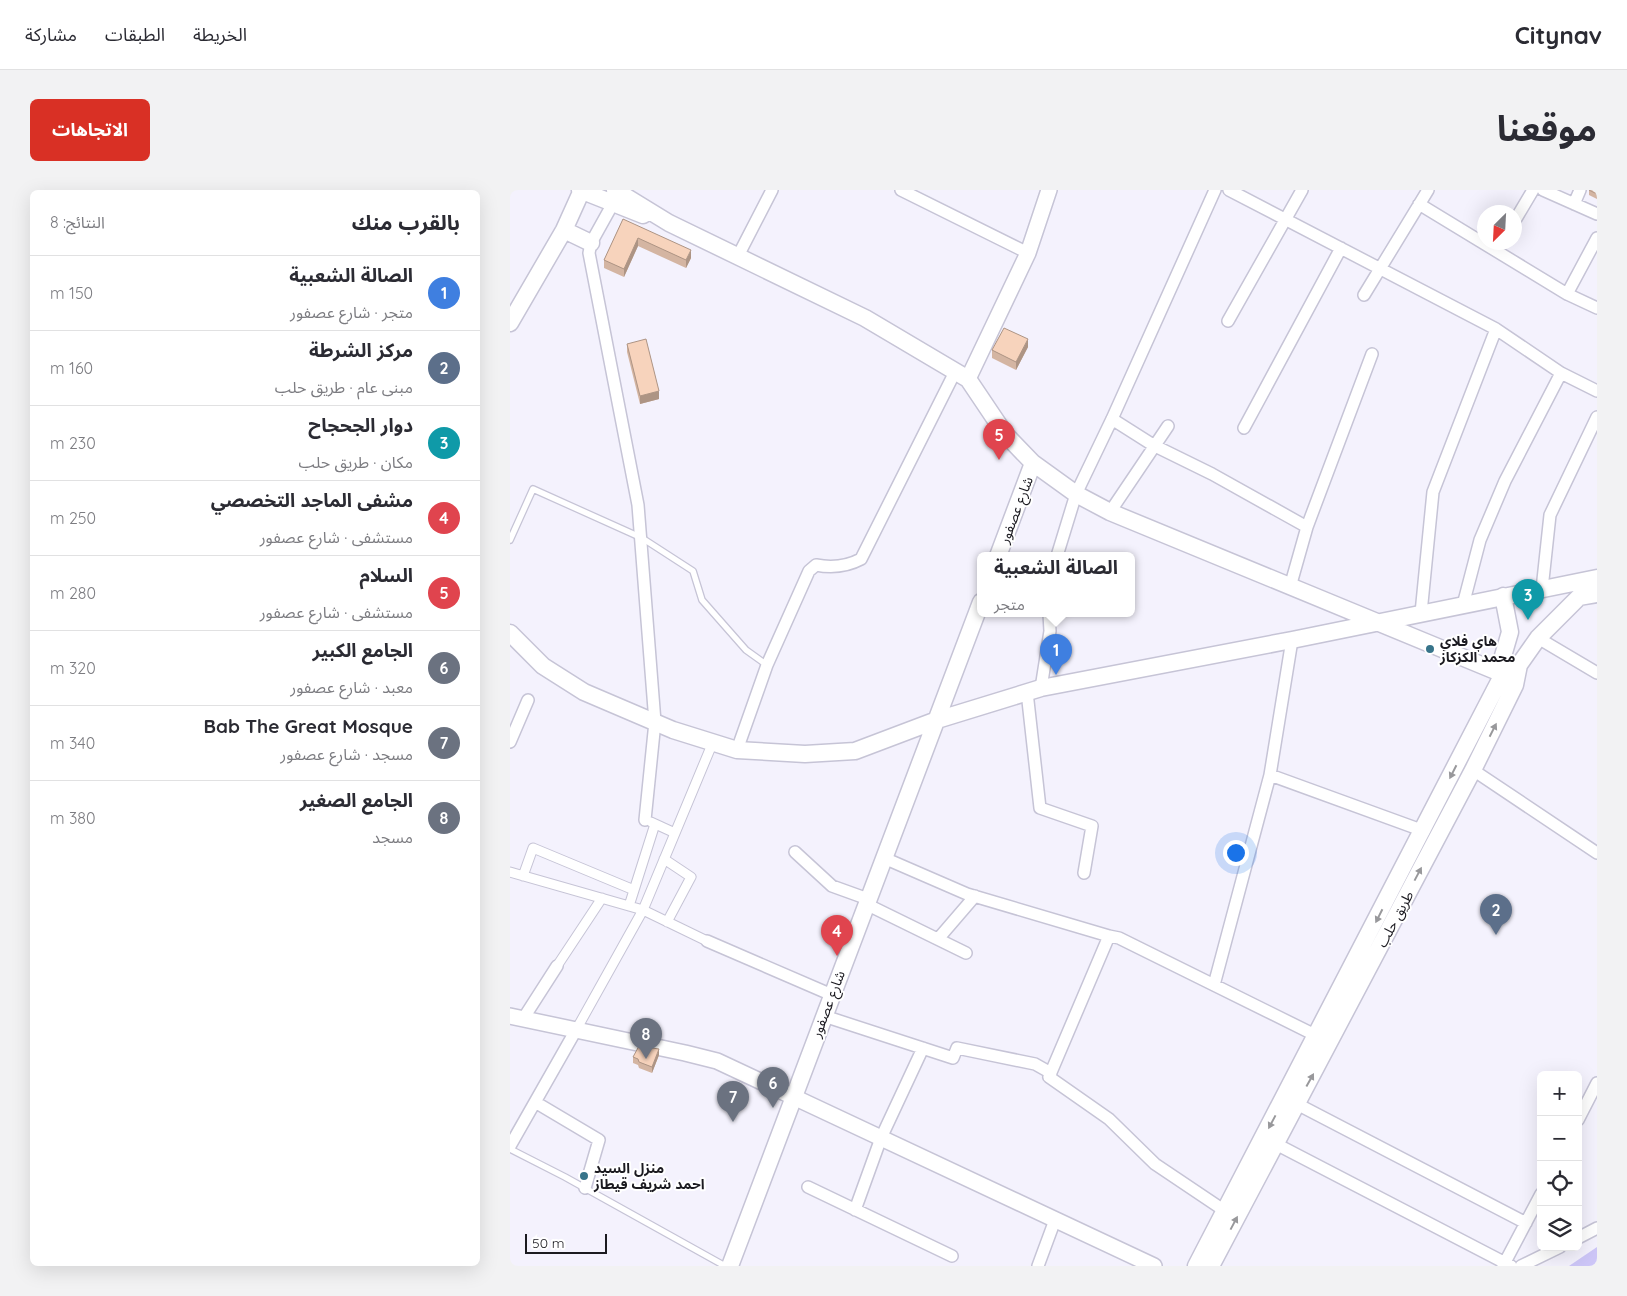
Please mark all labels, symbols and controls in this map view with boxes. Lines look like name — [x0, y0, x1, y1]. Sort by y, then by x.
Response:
text: Citynav — [1515, 20, 1602, 50]
text: مشاركة — [25, 23, 77, 46]
text: الطبقات — [105, 23, 165, 46]
text: الخريطة — [193, 23, 247, 46]
button: الاتجاهات — [30, 99, 150, 161]
text: موقعنا — [1497, 106, 1597, 150]
north arrow — [1477, 205, 1522, 250]
text: بالقرب منك — [352, 209, 460, 235]
text: النتائج: 8 — [50, 212, 105, 232]
text: الصالة الشعبية — [289, 263, 413, 287]
text: 150 m — [50, 283, 93, 303]
text: 1 — [441, 283, 447, 303]
text: متجر · شارع عصفور — [290, 302, 413, 322]
text: مركز الشرطة — [309, 338, 413, 362]
text: 160 m — [50, 358, 93, 378]
text: 2 — [439, 358, 449, 378]
text: مبنى عام · طريق حلب — [275, 377, 413, 397]
text: دوار الجحجاح — [308, 413, 413, 437]
pin: 5 — [983, 419, 1015, 460]
text: 230 m — [50, 433, 96, 453]
text: 3 — [440, 433, 448, 453]
text: مكان · طريق حلب — [299, 452, 413, 472]
street label: شارع عصفور — [995, 474, 1039, 548]
text: مشفى الماجد التخصصي — [211, 488, 413, 512]
text: 250 m — [50, 508, 96, 528]
text: 4 — [439, 508, 449, 528]
text: مستشفى · شارع عصفور — [260, 527, 413, 547]
popup — [977, 552, 1135, 617]
text: الصالة الشعبية — [994, 555, 1118, 579]
text: السلام — [359, 563, 413, 587]
pin: 3 — [1512, 579, 1544, 620]
text: 280 m — [50, 583, 96, 603]
text: 5 — [439, 583, 449, 603]
text: متجر — [994, 594, 1025, 614]
text: مستشفى · شارع عصفور — [260, 602, 413, 622]
place label: هاي فلاي محمد الكزكاز — [1439, 632, 1515, 666]
pin: 1 — [1040, 634, 1072, 675]
text: الجامع الكبير — [312, 638, 413, 662]
marker: هاي فلاي محمد الكزكاز — [1424, 643, 1436, 655]
text: 320 m — [50, 658, 96, 678]
text: 6 — [440, 658, 448, 678]
text: معبد · شارع عصفور — [290, 677, 413, 697]
text: Bab The Great Mosque — [204, 714, 413, 738]
one-way arrow — [1489, 722, 1497, 737]
text: 340 m — [50, 733, 95, 753]
text: 7 — [440, 733, 448, 753]
text: مسجد · شارع عصفور — [280, 744, 413, 764]
one-way arrow — [1449, 765, 1457, 779]
text: الجامع الصغير — [300, 788, 413, 812]
text: 380 m — [50, 808, 96, 828]
text: 8 — [440, 808, 448, 828]
text: مسجد — [372, 827, 413, 847]
your location — [1223, 840, 1249, 866]
one-way arrow — [1414, 867, 1422, 881]
street label: طريق حلب — [1373, 888, 1418, 951]
pin: 2 — [1480, 894, 1512, 935]
one-way arrow — [1375, 909, 1383, 924]
pin: 4 — [821, 915, 853, 956]
street label: شارع عصفور — [807, 968, 851, 1042]
pin: 8 — [630, 1018, 662, 1059]
pin: 6 — [757, 1067, 789, 1108]
map controls — [1537, 1071, 1582, 1251]
button: + — [1537, 1071, 1582, 1116]
one-way arrow — [1306, 1072, 1314, 1087]
pin: 7 — [717, 1081, 749, 1122]
one-way arrow — [1267, 1116, 1276, 1129]
button: − — [1537, 1116, 1582, 1161]
place label: منزل السيد احمد شريف قيطاز — [593, 1159, 705, 1193]
button: locate — [1537, 1161, 1582, 1206]
marker: منزل السيد احمد شريف قيطاز — [578, 1170, 590, 1182]
button: layers — [1537, 1206, 1582, 1251]
one-way arrow — [1230, 1216, 1238, 1230]
scale bar — [525, 1231, 608, 1254]
text: 50 m — [532, 1234, 565, 1252]

